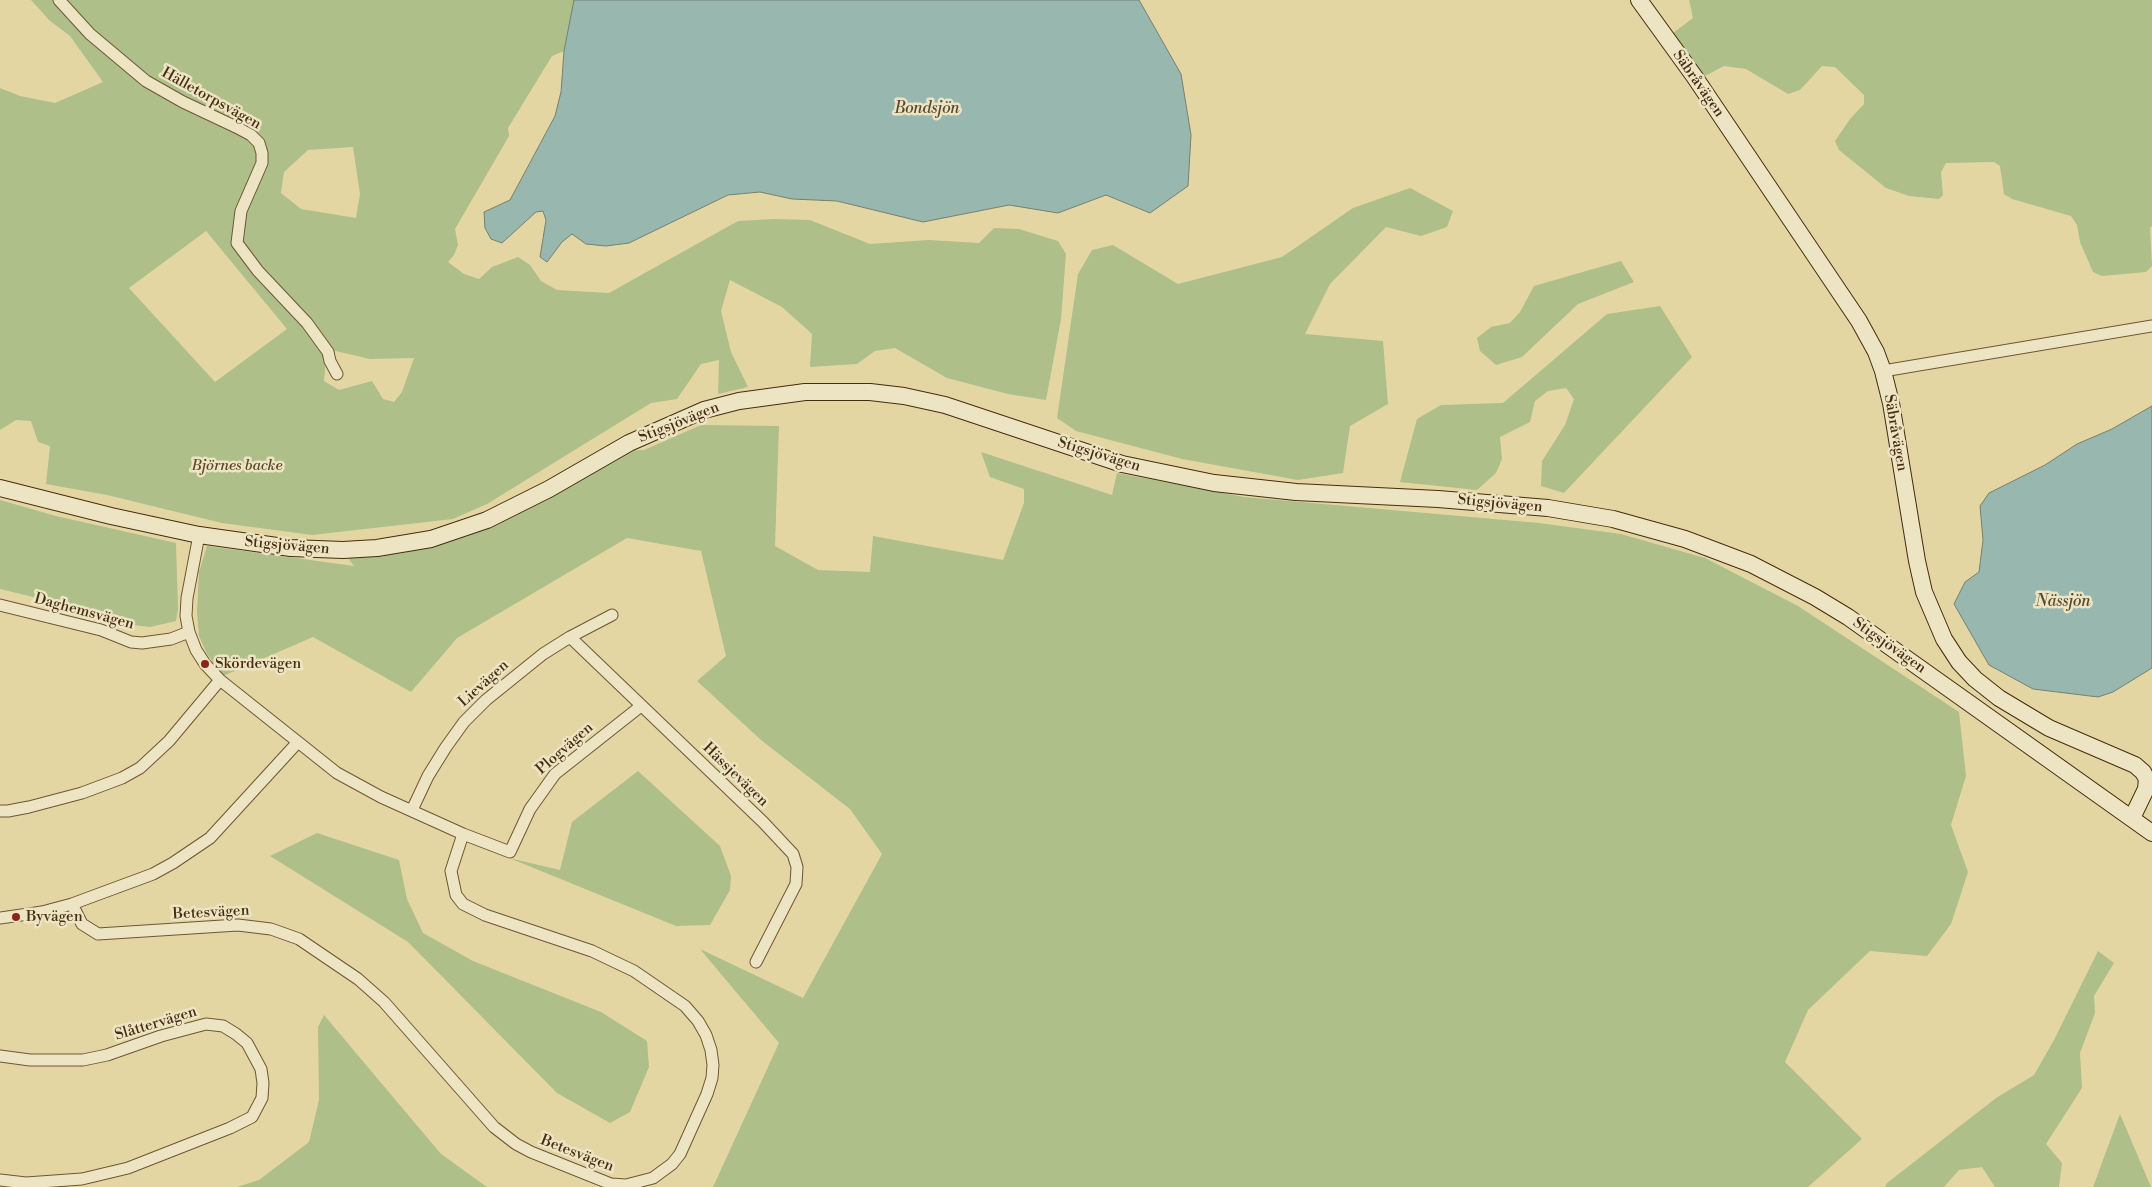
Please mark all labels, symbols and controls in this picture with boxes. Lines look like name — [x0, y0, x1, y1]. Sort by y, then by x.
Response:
street label: Säbråvägen — [1668, 47, 1728, 121]
street label: Hälletorpsvägen — [158, 64, 264, 134]
water label: Bondsjön — [894, 99, 960, 119]
street label: Säbråvägen — [1879, 393, 1911, 473]
street label: Stigsjövägen — [636, 399, 722, 447]
street label: Stigsjövägen — [1056, 434, 1142, 476]
park label: Björnes backe — [192, 457, 282, 475]
street label: Stigsjövägen — [1457, 491, 1543, 517]
street label: Stigsjövägen — [244, 533, 330, 559]
street label: Daghemsvägen — [32, 590, 136, 634]
water label: Nässjön — [2036, 592, 2090, 612]
street label: Stigsjövägen — [1849, 614, 1929, 678]
place label: Skördevägen — [215, 655, 301, 673]
street label: Lievägen — [455, 657, 513, 711]
marker: Skördevägen — [199, 658, 211, 670]
street label: Plogvägen — [533, 719, 597, 779]
street label: Hässjevägen — [698, 739, 772, 811]
street label: Betesvägen — [172, 902, 250, 924]
place label: Byvägen — [26, 908, 83, 926]
marker: Byvägen — [10, 911, 22, 923]
street label: Slåttervägen — [113, 1003, 199, 1045]
street label: Betesvägen — [538, 1132, 616, 1176]

